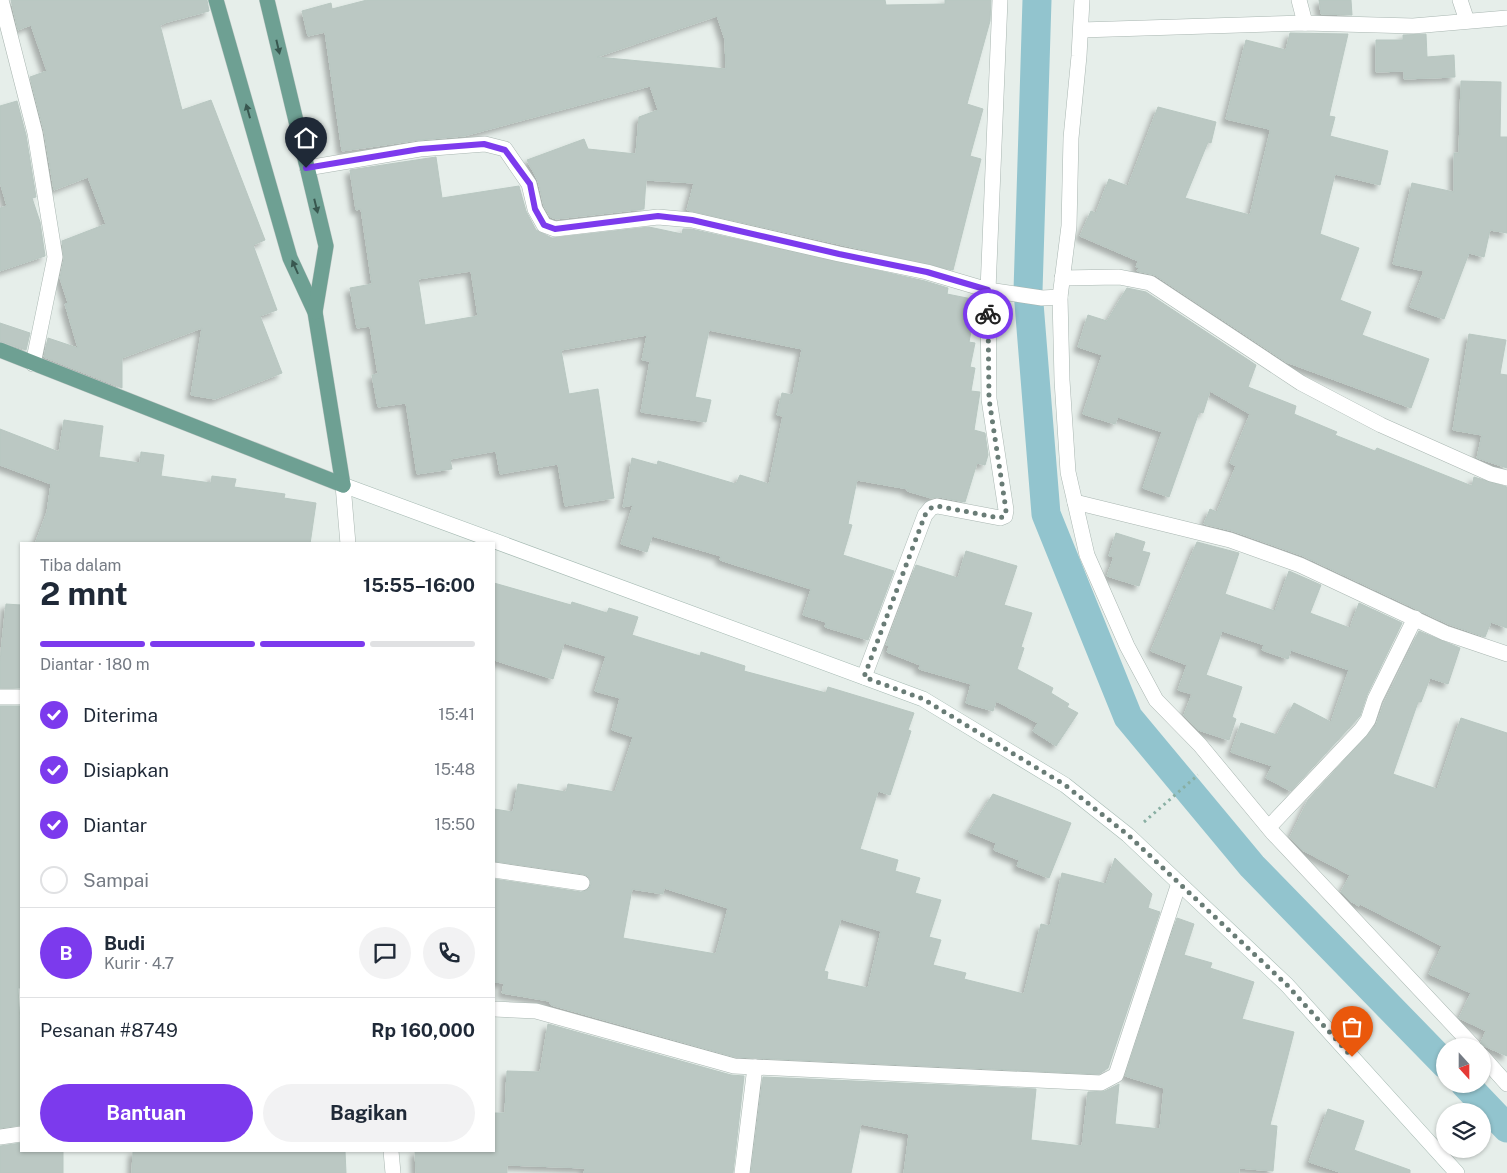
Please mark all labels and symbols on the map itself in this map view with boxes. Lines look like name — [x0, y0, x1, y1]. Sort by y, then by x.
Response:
one-way arrow — [274, 40, 282, 55]
one-way arrow — [244, 104, 252, 119]
pin — [285, 117, 327, 168]
one-way arrow — [312, 198, 320, 213]
one-way arrow — [290, 260, 298, 274]
courier — [963, 289, 1013, 339]
pin — [1331, 1006, 1373, 1057]
north arrow — [1436, 1038, 1491, 1092]

